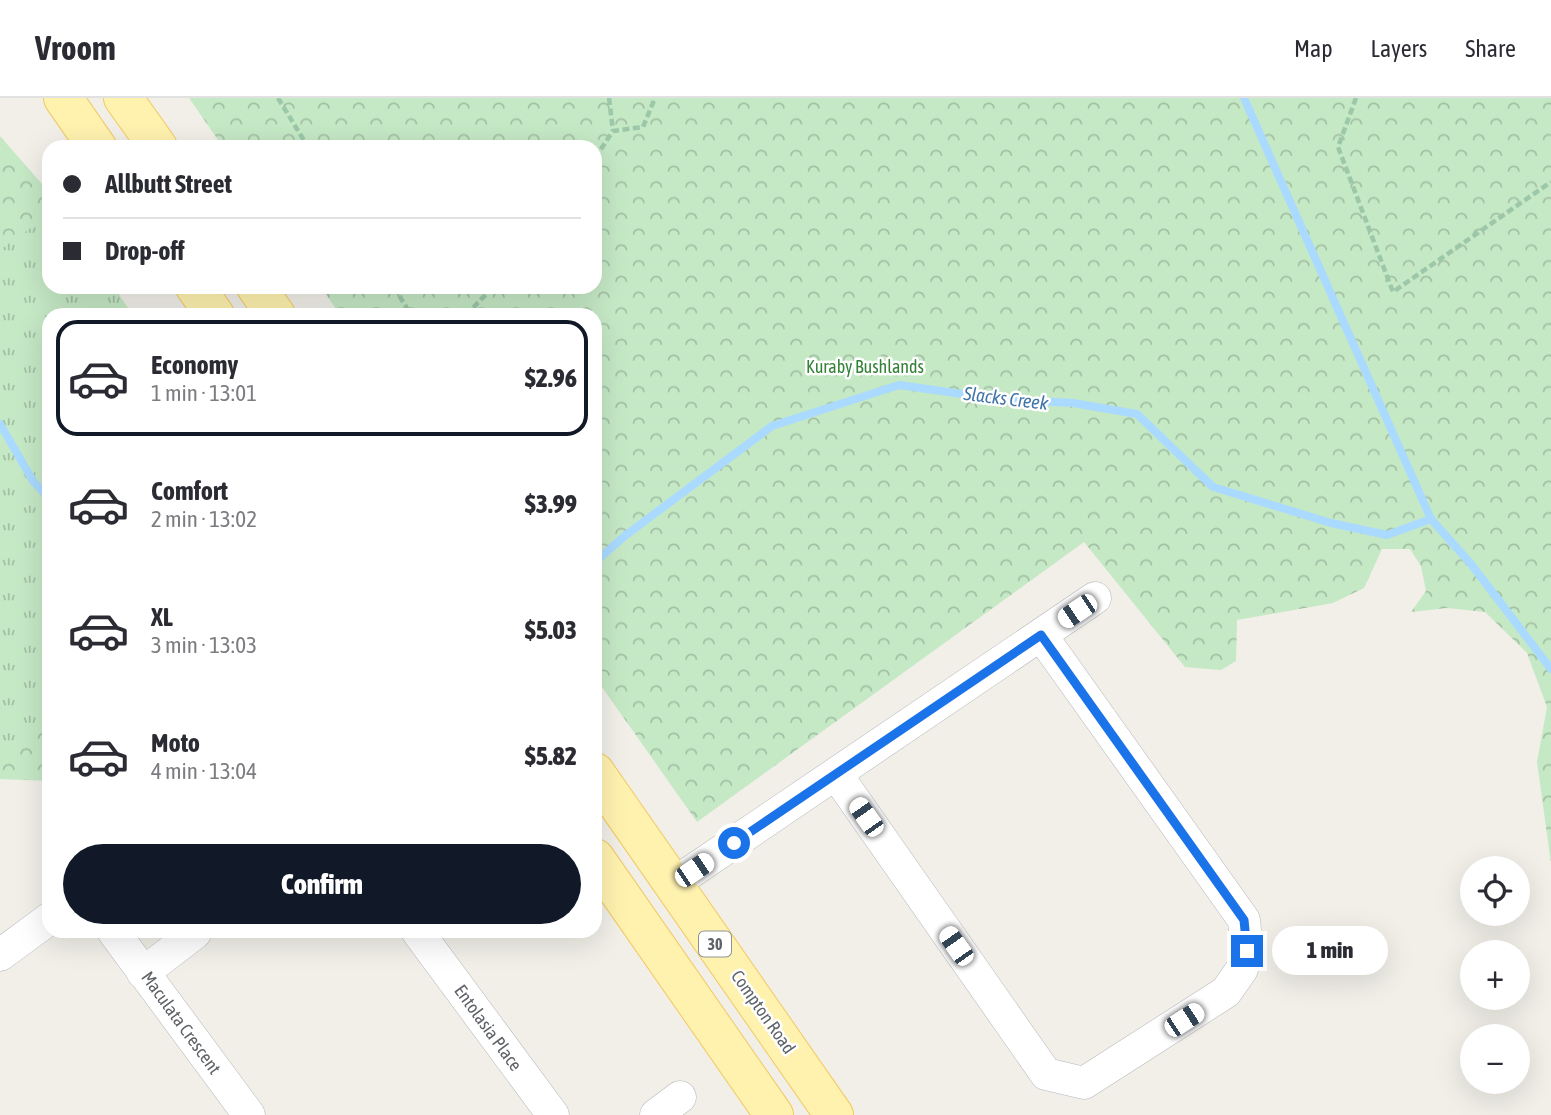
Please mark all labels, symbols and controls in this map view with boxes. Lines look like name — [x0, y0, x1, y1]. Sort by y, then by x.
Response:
text: Vroom — [35, 29, 116, 67]
text: Map — [1294, 35, 1333, 62]
text: Layers — [1371, 35, 1427, 62]
text: Share — [1465, 35, 1516, 62]
text: Allbutt Street — [105, 169, 232, 199]
text: Drop-off — [105, 236, 185, 266]
icon: car — [67, 347, 130, 410]
text: Economy — [151, 350, 238, 380]
park label: Kuraby Bushlands — [806, 356, 924, 377]
text: $2.96 — [525, 363, 577, 393]
text: 1 min · 13:01 — [151, 380, 257, 406]
water label: Slacks Creek — [961, 382, 1050, 414]
icon: car — [67, 473, 130, 536]
text: Comfort — [151, 476, 228, 506]
text: $3.99 — [525, 489, 577, 519]
text: 2 min · 13:02 — [151, 506, 257, 532]
car — [1054, 591, 1101, 631]
icon: car — [67, 599, 130, 662]
text: XL — [151, 602, 173, 632]
text: $5.03 — [525, 615, 577, 645]
text: 3 min · 13:03 — [151, 632, 257, 658]
icon: car — [67, 725, 130, 788]
text: Moto — [151, 728, 200, 758]
text: $5.82 — [525, 741, 577, 771]
text: 4 min · 13:04 — [151, 758, 257, 784]
car — [846, 794, 887, 840]
route start — [718, 827, 750, 859]
button: Confirm — [63, 844, 581, 924]
car — [671, 850, 718, 890]
map controls — [1460, 856, 1530, 1094]
button: locate — [1460, 856, 1530, 926]
car — [936, 923, 977, 969]
callout: 1 min — [1272, 926, 1387, 976]
road number: 30 — [699, 932, 731, 957]
route end — [1231, 935, 1263, 967]
text: 1 min — [1307, 937, 1353, 963]
button: + — [1460, 940, 1530, 1010]
street label: Compton Road — [727, 966, 800, 1057]
street label: Maculata Crescent — [137, 967, 226, 1078]
street label: Entolasia Place — [450, 981, 527, 1075]
car — [1161, 1000, 1208, 1040]
button: − — [1460, 1024, 1530, 1094]

